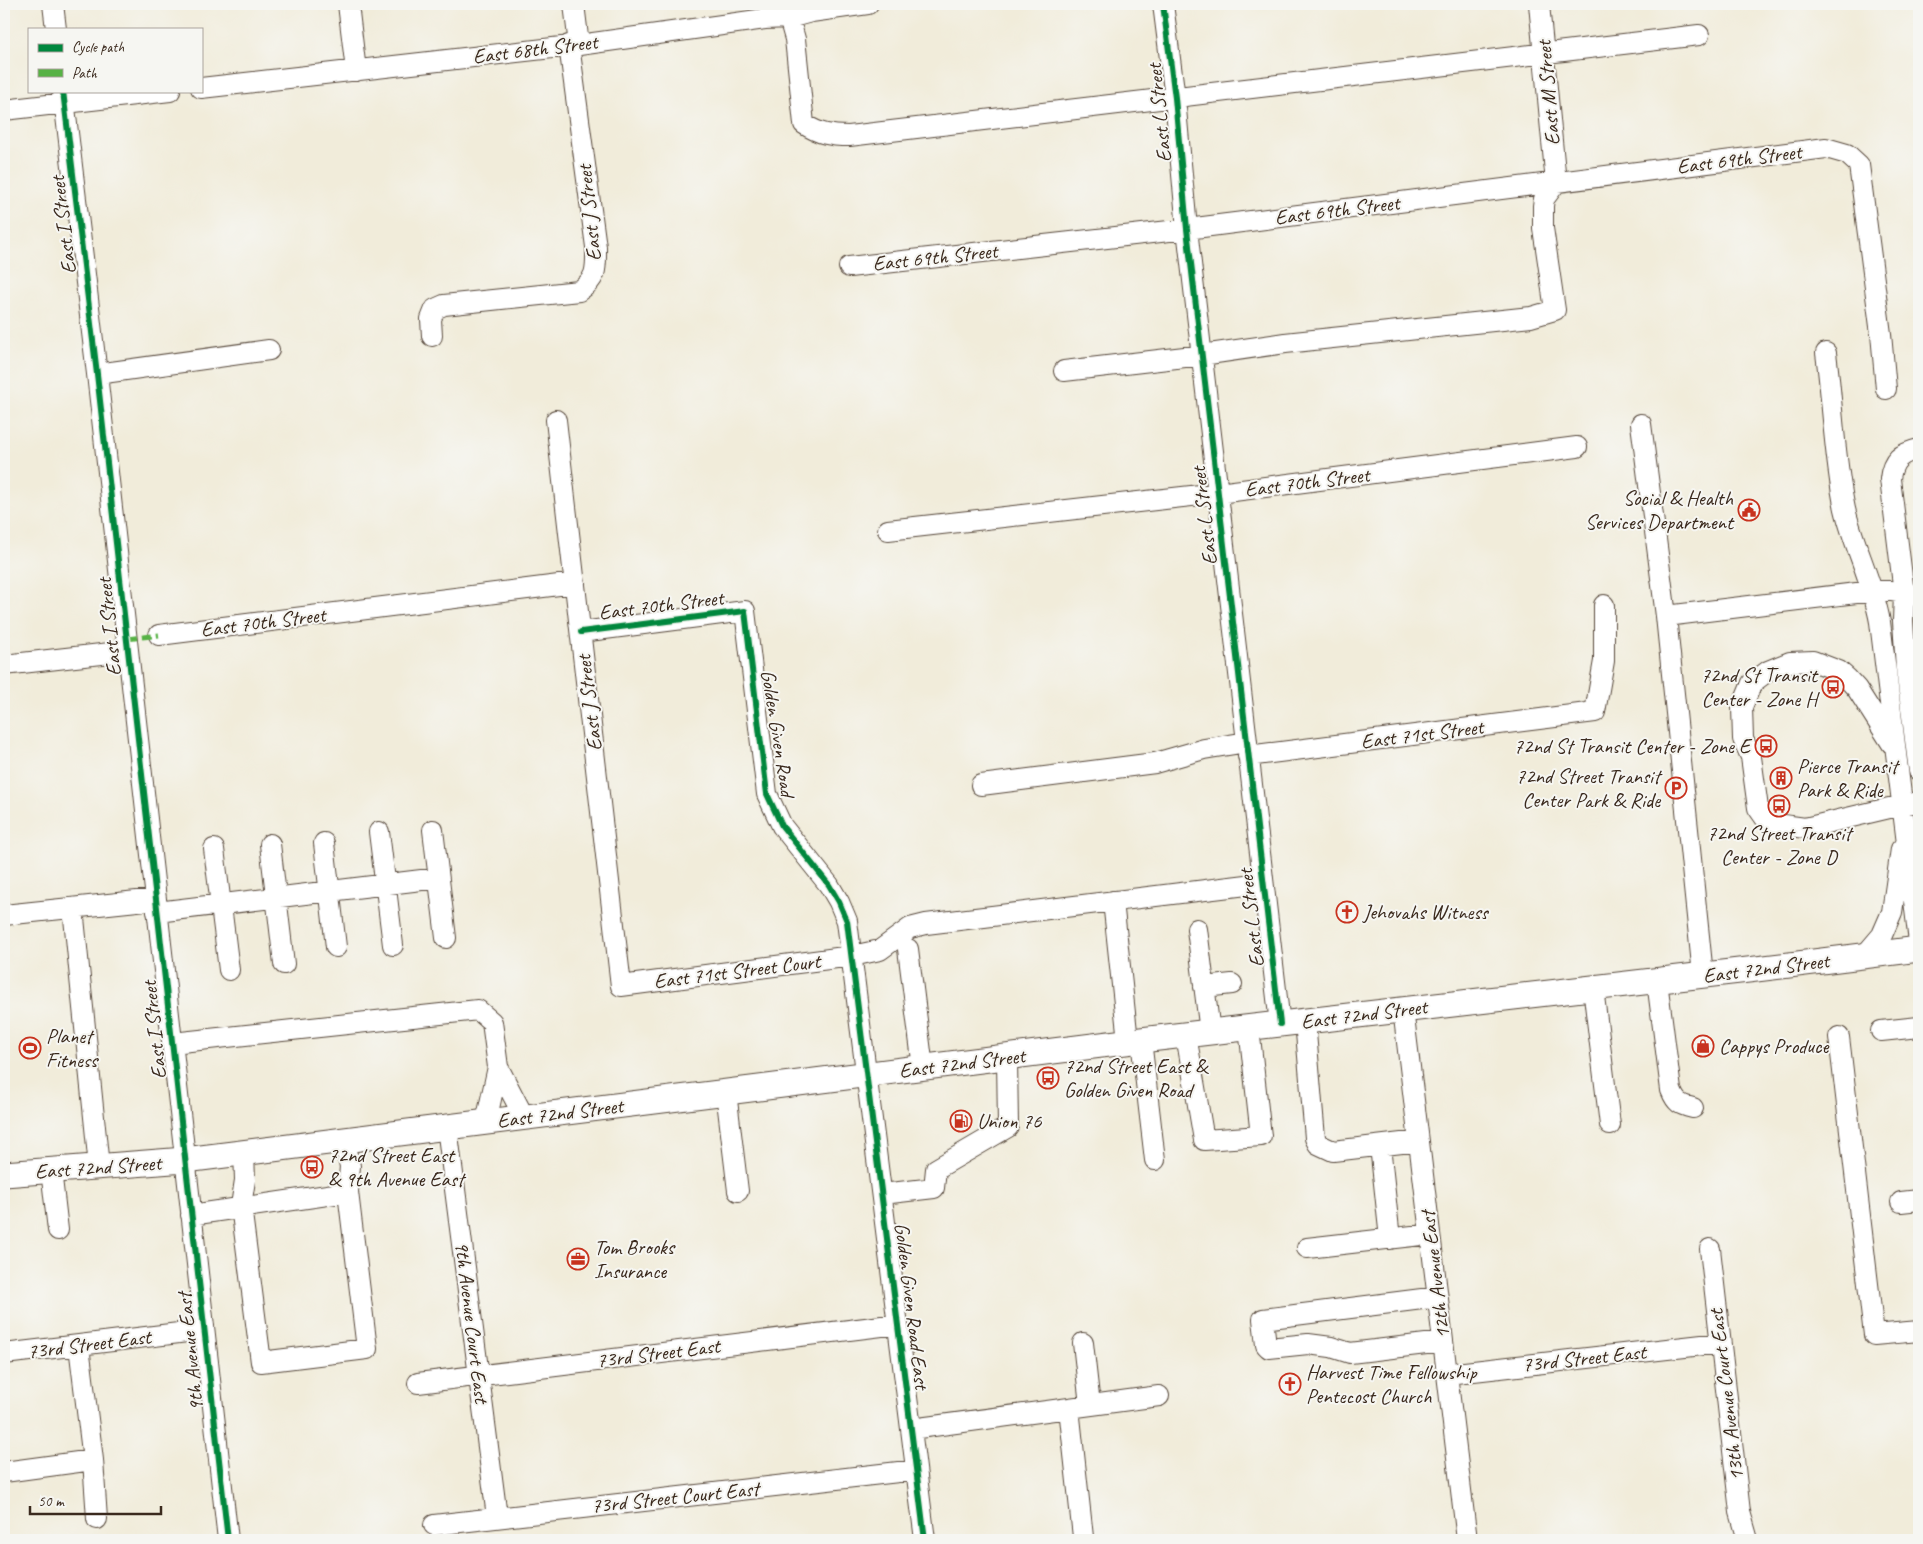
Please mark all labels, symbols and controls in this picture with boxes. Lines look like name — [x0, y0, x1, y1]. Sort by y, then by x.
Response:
legend — [28, 28, 202, 92]
street label: East 68th Street — [471, 28, 601, 70]
text: Cycle path — [72, 38, 124, 57]
street label: East M Street — [1530, 38, 1566, 146]
street label: East L Street — [1141, 60, 1177, 164]
text: Path — [72, 64, 98, 83]
street label: East 69th Street — [1675, 138, 1805, 180]
street label: East J Street — [571, 162, 607, 262]
street label: East I Street — [44, 173, 82, 275]
street label: East 69th Street — [1273, 189, 1403, 231]
street label: East 69th Street — [871, 237, 1001, 276]
street label: East 70th Street — [1243, 461, 1373, 503]
street label: East L Street — [1185, 463, 1223, 567]
place label: Social & Health Services Department — [1585, 485, 1735, 535]
public building icon: Social & Health Services Department — [1737, 498, 1761, 522]
street label: East I Street — [91, 575, 127, 677]
street label: East 70th Street — [597, 584, 727, 626]
street label: East 70th Street — [199, 601, 329, 643]
street label: East J Street — [570, 652, 608, 752]
place label: 72nd St Transit Center - Zone H — [1700, 662, 1820, 712]
street label: Golden Given Road — [755, 668, 801, 801]
bus stop icon: 72nd St Transit Center - Zone H — [1821, 675, 1845, 699]
street label: East 71st Street — [1359, 713, 1487, 754]
place label: 72nd St Transit Center - Zone E — [1514, 733, 1753, 759]
bus stop icon: 72nd St Transit Center - Zone E — [1754, 734, 1778, 758]
place label: Pierce Transit Park & Ride — [1797, 753, 1900, 803]
place label: 72nd Street Transit Center Park & Ride — [1516, 763, 1663, 813]
building icon: Pierce Transit Park & Ride — [1769, 766, 1793, 790]
parking icon: 72nd Street Transit Center Park & Ride — [1664, 776, 1688, 800]
bus stop icon: 72nd Street Transit Center - Zone D — [1767, 794, 1791, 818]
place label: 72nd Street Transit Center - Zone D — [1707, 820, 1854, 870]
street label: East L Street — [1232, 865, 1270, 969]
place label: Jehovahs Witness — [1362, 899, 1490, 925]
church icon: Jehovahs Witness — [1335, 900, 1359, 924]
street label: East 72nd Street — [1702, 947, 1832, 989]
street label: East 71st Street Court — [652, 948, 824, 994]
street label: East I Street — [136, 978, 172, 1080]
street label: East 72nd Street — [1300, 993, 1430, 1035]
place label: Planet Fitness — [46, 1023, 99, 1073]
place label: Cappys Produce — [1719, 1033, 1830, 1059]
shop icon: Cappys Produce — [1691, 1034, 1715, 1058]
sports icon: Planet Fitness — [18, 1036, 42, 1060]
street label: East 72nd Street — [898, 1042, 1028, 1084]
place label: 72nd Street East & Golden Given Road — [1064, 1053, 1209, 1103]
bus stop icon: 72nd Street East & Golden Given Road — [1036, 1066, 1060, 1090]
street label: East 72nd Street — [496, 1092, 626, 1134]
place label: Union 76 — [977, 1108, 1042, 1134]
fuel station icon: Union 76 — [949, 1109, 973, 1133]
place label: 72nd Street East & 9th Avenue East — [328, 1142, 467, 1192]
street label: East 72nd Street — [34, 1149, 164, 1184]
bus stop icon: 72nd Street East & 9th Avenue East — [300, 1155, 324, 1179]
street label: 12th Avenue East — [1414, 1207, 1456, 1340]
street label: Golden Given Road East — [889, 1221, 935, 1393]
place label: Tom Brooks Insurance — [594, 1234, 676, 1284]
street label: 9th Avenue Court East — [449, 1240, 495, 1406]
office icon: Tom Brooks Insurance — [566, 1247, 590, 1271]
street label: 9th Avenue East — [171, 1289, 209, 1412]
street label: 13th Avenue Court East — [1702, 1306, 1749, 1482]
street label: 73rd Street East — [26, 1323, 154, 1364]
street label: 73rd Street East — [595, 1332, 723, 1373]
street label: 73rd Street East — [1521, 1338, 1649, 1377]
place label: Harvest Time Fellowship Pentecost Church — [1306, 1359, 1477, 1409]
church icon: Harvest Time Fellowship Pentecost Church — [1278, 1372, 1302, 1396]
street label: 73rd Street Court East — [590, 1475, 763, 1519]
scale bar — [30, 1484, 161, 1516]
text: 50 m — [38, 1492, 65, 1511]

